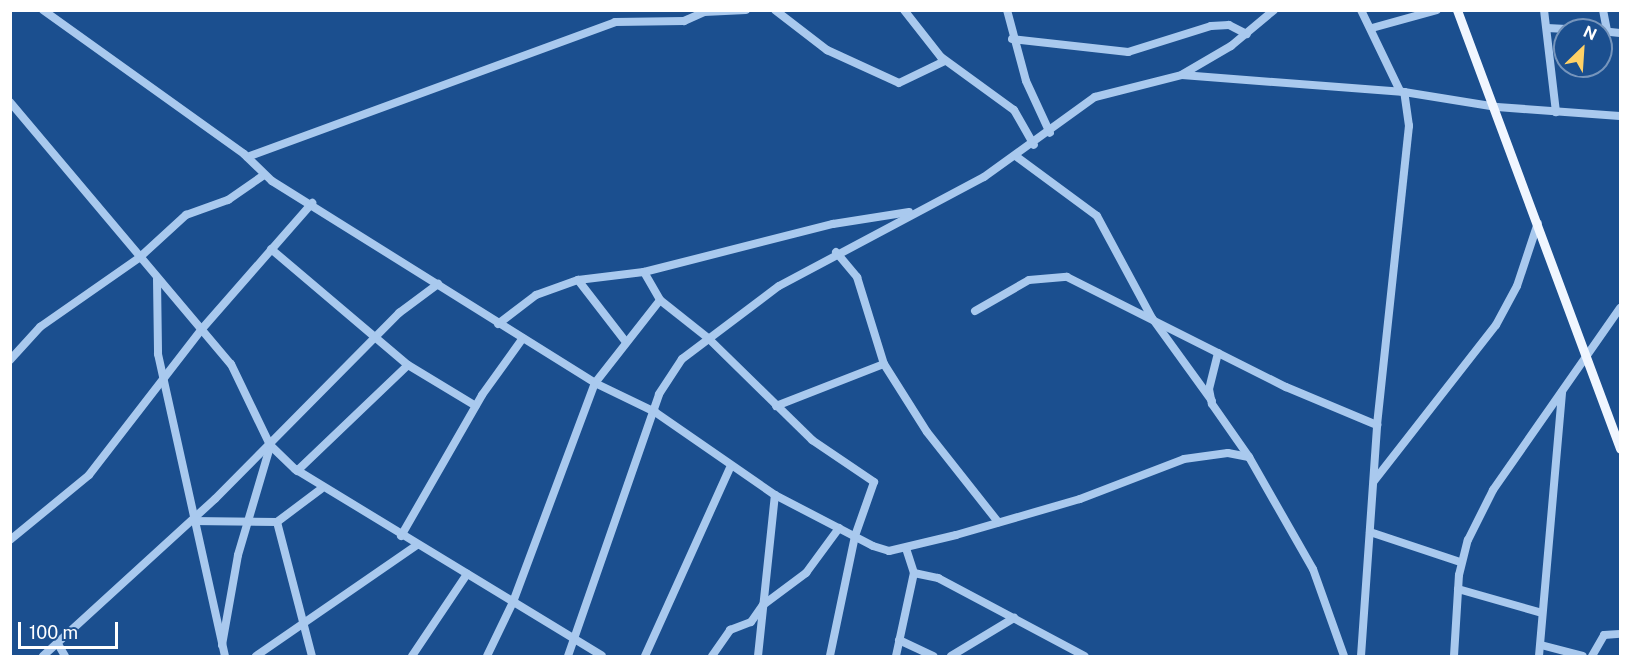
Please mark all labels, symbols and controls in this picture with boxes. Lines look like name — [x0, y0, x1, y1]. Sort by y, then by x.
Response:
north arrow — [1553, 18, 1613, 78]
text: N — [1580, 22, 1600, 44]
scale bar — [21, 610, 122, 648]
text: 100 m — [29, 622, 78, 643]

